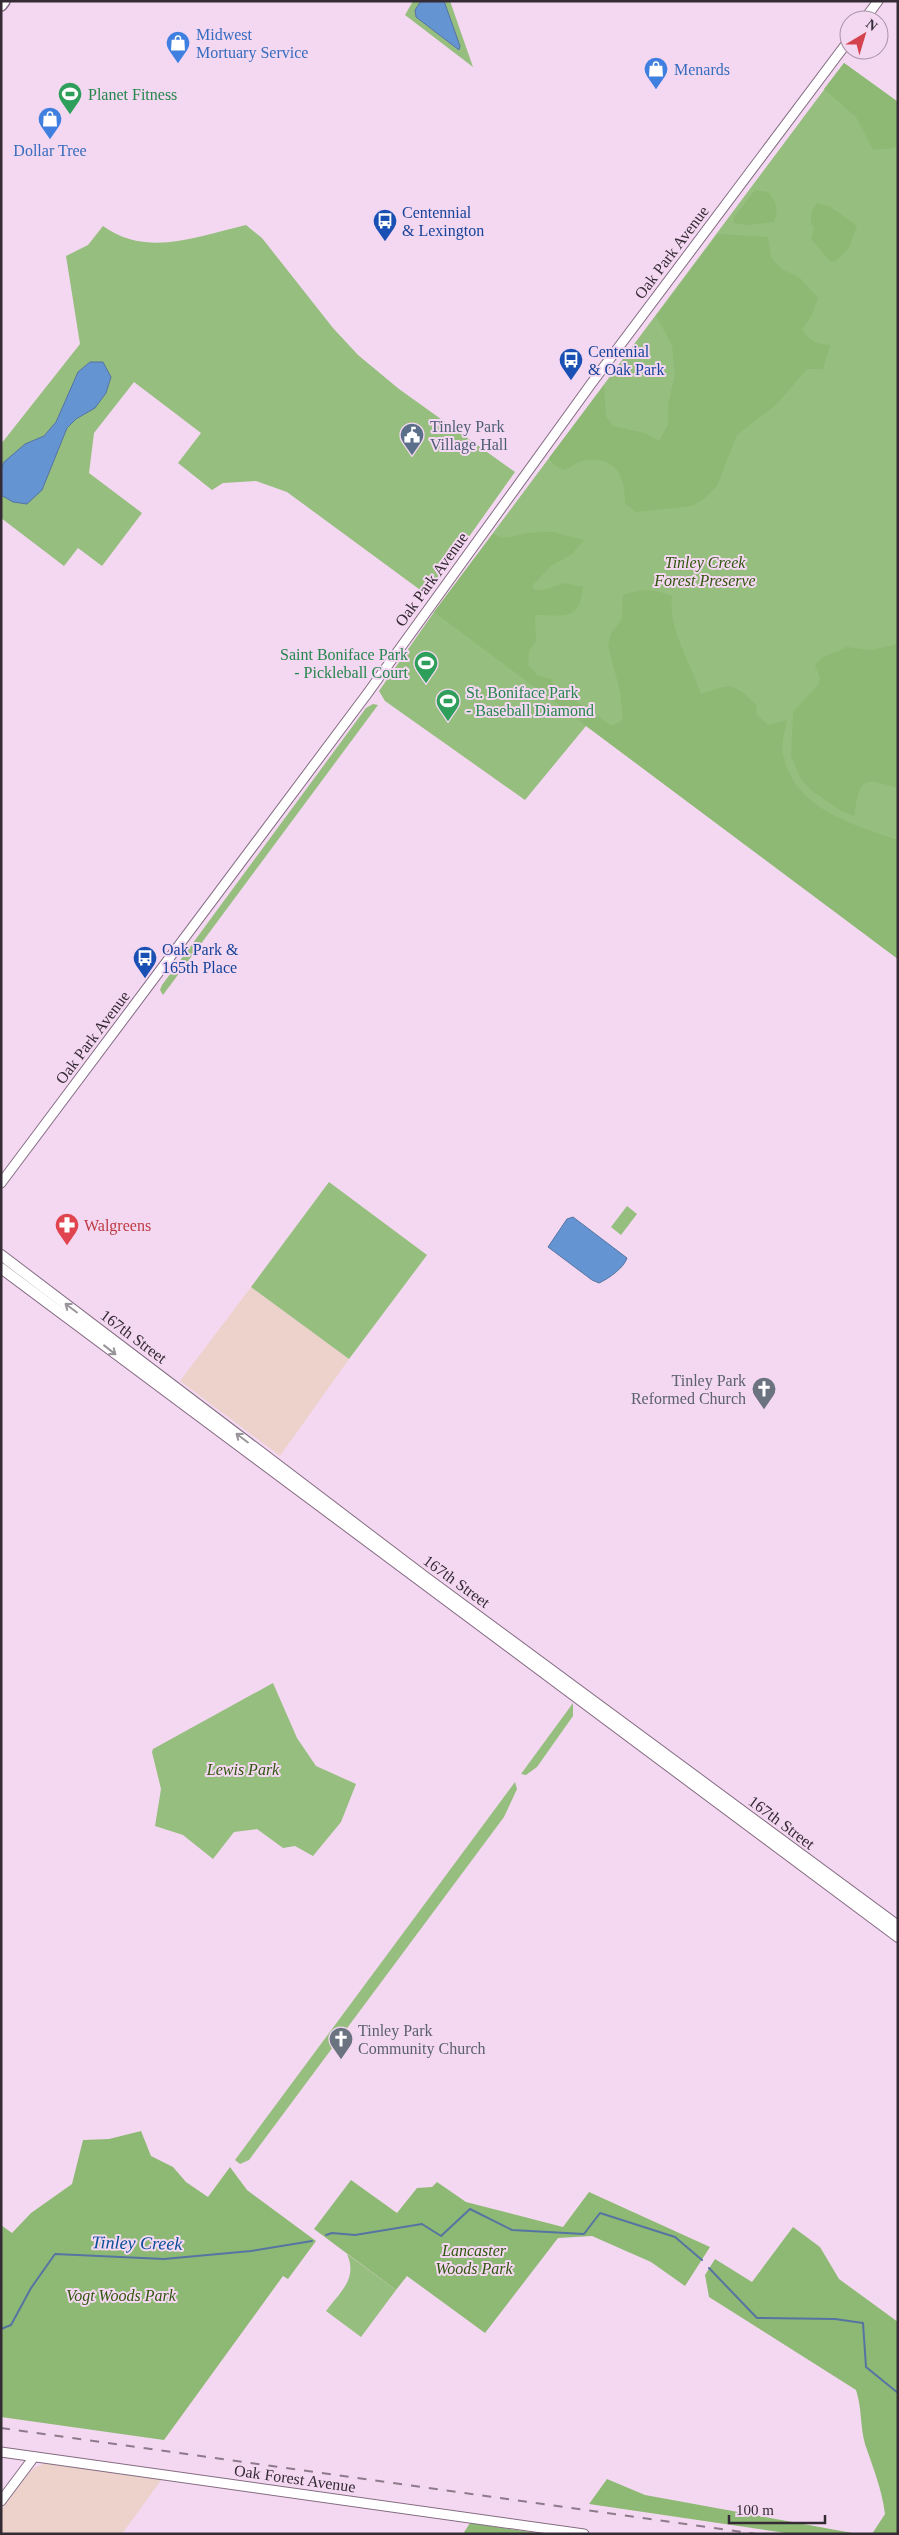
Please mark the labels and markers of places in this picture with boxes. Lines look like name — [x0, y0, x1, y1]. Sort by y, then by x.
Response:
place label: Midwest Mortuary Service — [196, 26, 308, 62]
shop icon: Midwest Mortuary Service — [165, 30, 191, 64]
shop icon: Menards — [643, 56, 669, 90]
place label: Menards — [674, 61, 730, 78]
sports icon: Planet Fitness — [57, 81, 83, 115]
place label: Planet Fitness — [88, 86, 177, 103]
shop icon: Dollar Tree — [37, 106, 63, 140]
place label: Dollar Tree — [13, 142, 87, 159]
place label: Centennial & Lexington — [402, 204, 484, 240]
bus stop icon: Centennial & Lexington — [372, 208, 398, 242]
place label: Centenial & Oak Park — [588, 343, 664, 378]
bus stop icon: Centenial & Oak Park — [558, 347, 584, 381]
place label: Tinley Park Village Hall — [430, 418, 508, 454]
public building icon: Tinley Park Village Hall — [399, 422, 425, 456]
place label: Saint Boniface Park - Pickleball Court — [280, 646, 409, 681]
sports icon: Saint Boniface Park - Pickleball Court — [413, 650, 439, 684]
place label: St. Boniface Park - Baseball Diamond — [466, 684, 594, 719]
sports icon: St. Boniface Park - Baseball Diamond — [435, 688, 461, 722]
place label: Oak Park & 165th Place — [162, 941, 239, 976]
bus stop icon: Oak Park & 165th Place — [132, 945, 158, 979]
pharmacy icon: Walgreens — [54, 1212, 80, 1246]
place label: Walgreens — [84, 1217, 151, 1235]
place label: Tinley Park Reformed Church — [631, 1372, 746, 1407]
church icon: Tinley Park Reformed Church — [751, 1376, 777, 1410]
place label: Tinley Park Community Church — [358, 2022, 486, 2058]
church icon: Tinley Park Community Church — [328, 2026, 354, 2060]

